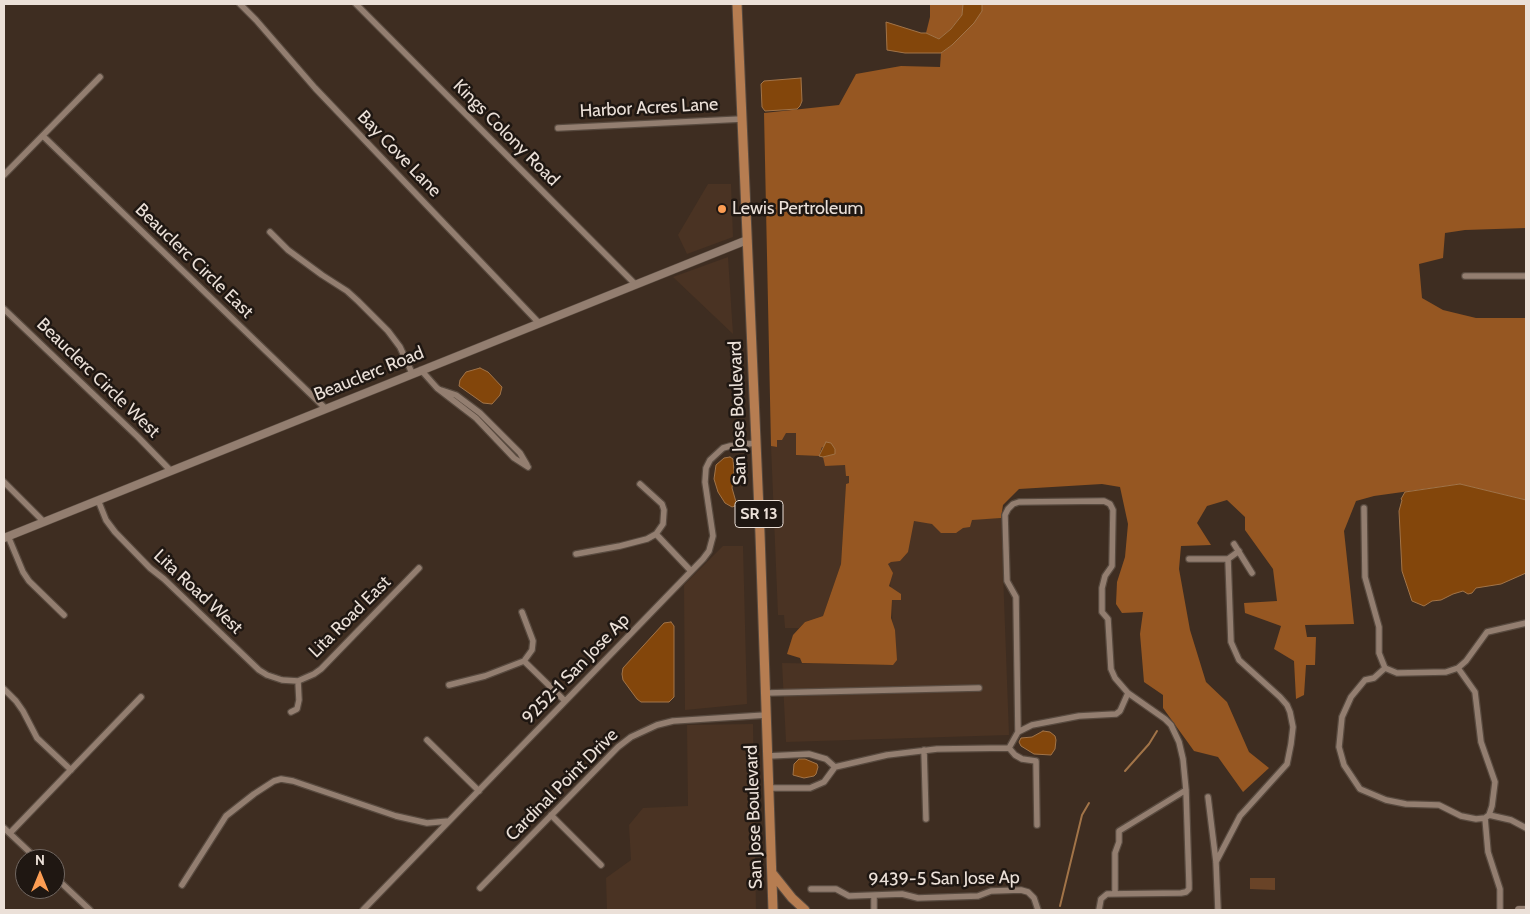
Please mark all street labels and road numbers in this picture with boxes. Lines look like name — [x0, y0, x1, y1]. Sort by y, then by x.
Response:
street label: Kings Colony Road — [448, 75, 564, 191]
street label: Harbor Acres Lane — [579, 94, 719, 122]
street label: Bay Cove Lane — [352, 106, 446, 202]
street label: Beauclerc Circle East — [130, 199, 258, 323]
street label: Beauclerc Circle West — [32, 314, 164, 442]
street label: San Jose Boulevard — [725, 340, 751, 486]
street label: Beauclerc Road — [311, 342, 427, 406]
road number: SR 13 — [735, 500, 783, 528]
street label: Lita Road West — [149, 545, 247, 639]
street label: Lita Road East — [305, 572, 395, 662]
street label: 9252-1 San Jose Ap — [518, 609, 634, 729]
street label: Cardinal Point Drive — [501, 724, 623, 846]
street label: San Jose Boulevard — [741, 744, 767, 890]
street label: 9439-5 San Jose Ap — [868, 867, 1020, 891]

